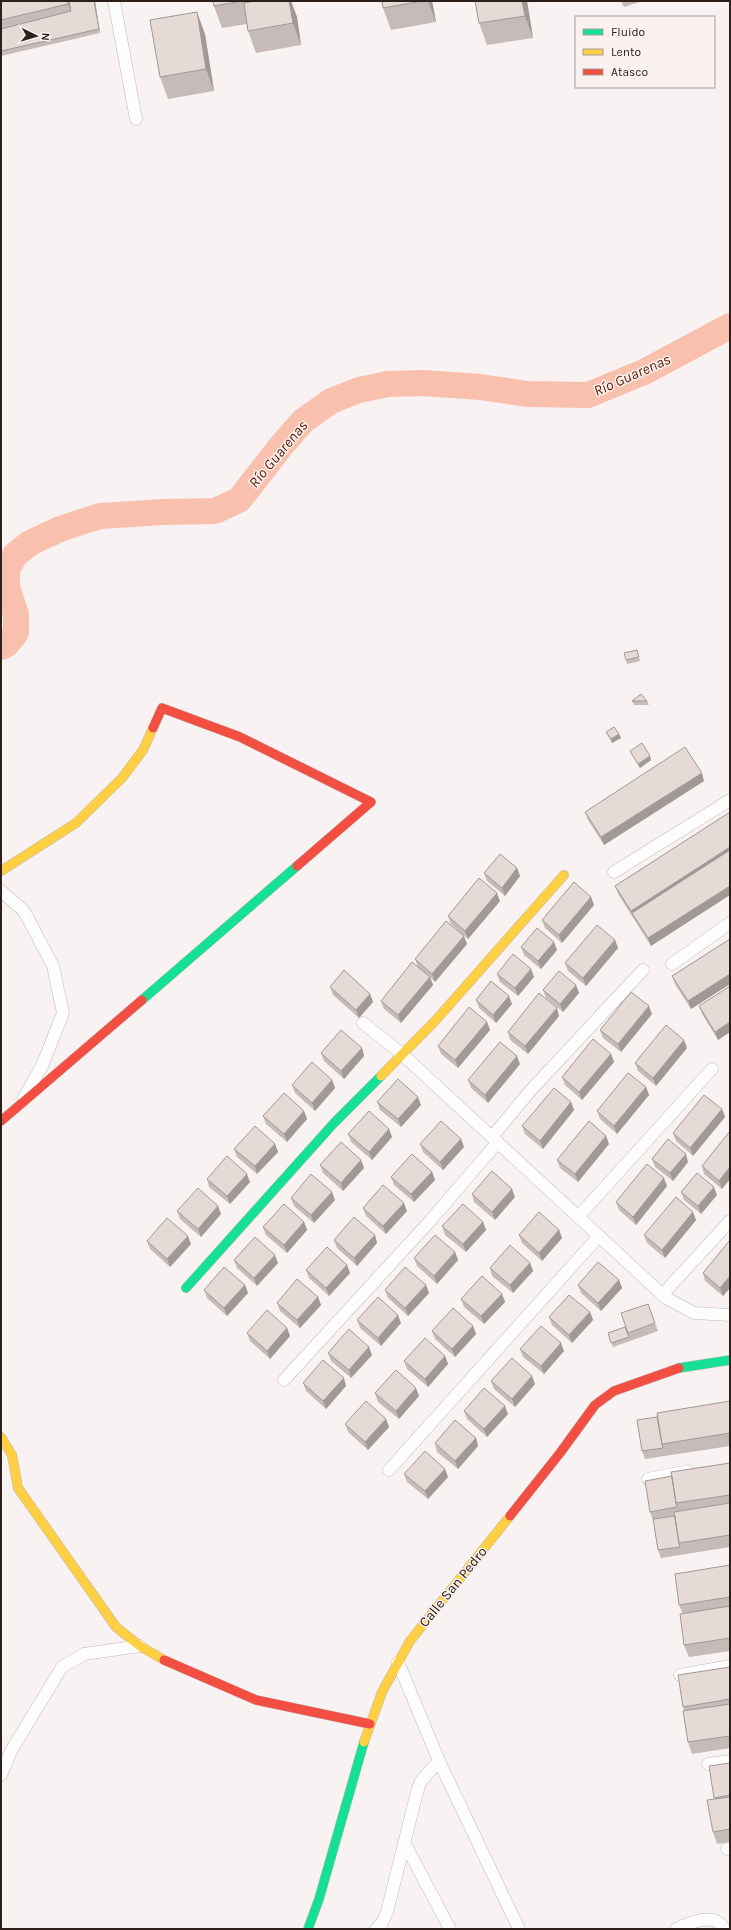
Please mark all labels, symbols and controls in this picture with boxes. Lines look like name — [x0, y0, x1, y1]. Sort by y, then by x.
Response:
north arrow — [16, 16, 56, 56]
legend — [575, 16, 715, 88]
text: Fluido — [611, 25, 645, 39]
text: N — [39, 32, 52, 41]
text: Lento — [611, 45, 641, 59]
text: Atasco — [611, 65, 648, 79]
water label: Río Guarenas — [591, 350, 673, 400]
water label: Río Guarenas — [245, 417, 311, 491]
street label: Calle San Pedro — [415, 1543, 491, 1631]

